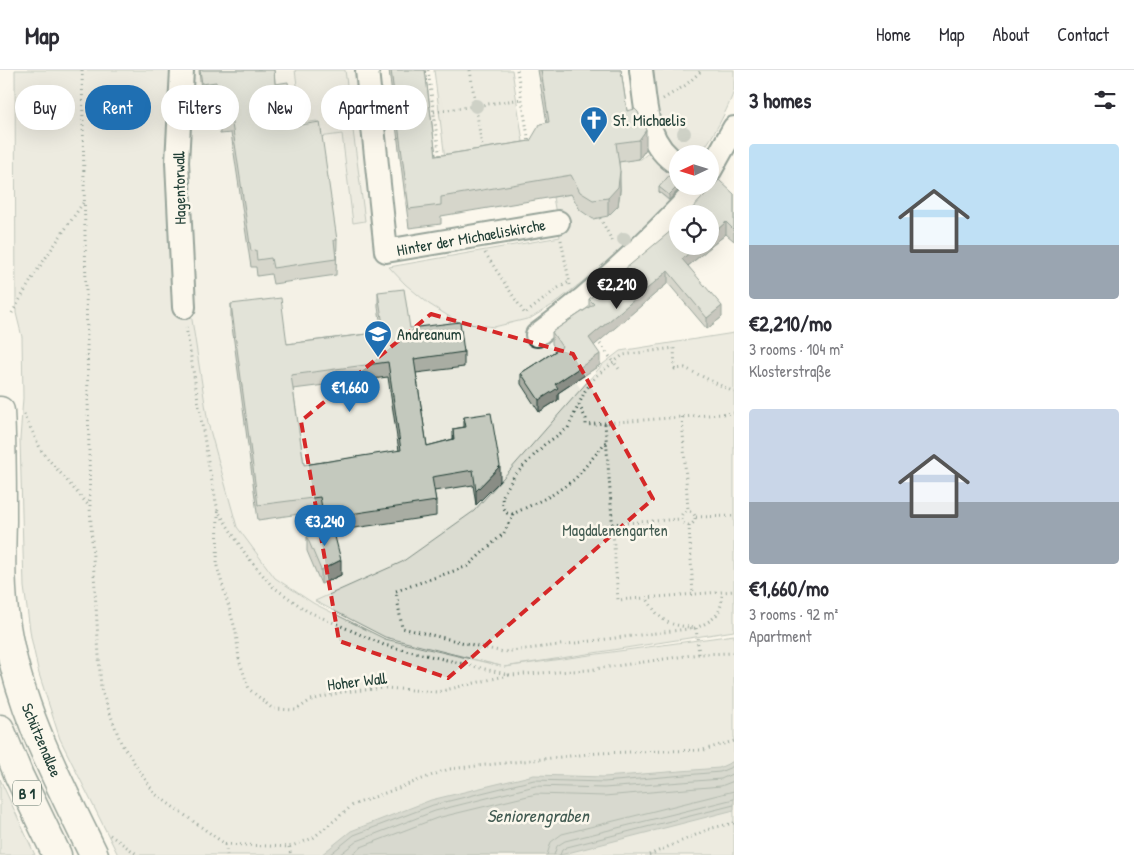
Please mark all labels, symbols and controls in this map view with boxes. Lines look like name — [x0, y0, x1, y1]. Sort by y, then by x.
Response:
text: Map — [25, 19, 59, 51]
text: Home — [876, 22, 911, 47]
text: Map — [939, 22, 964, 47]
text: About — [992, 22, 1029, 47]
text: Contact — [1057, 22, 1109, 47]
chip: Buy — [15, 85, 75, 130]
chip: Rent — [85, 85, 151, 130]
chip: Filters — [161, 85, 239, 130]
chip: New — [249, 85, 311, 130]
chip: Apartment — [321, 85, 427, 130]
text: 3 homes — [749, 86, 811, 115]
icon: filters — [1091, 86, 1119, 114]
church icon: St. Michaelis — [579, 105, 609, 144]
place label: St. Michaelis — [613, 109, 686, 131]
north arrow — [669, 145, 719, 195]
map controls — [669, 145, 719, 255]
street label: Hagentorwall — [167, 151, 191, 225]
icon: home — [889, 176, 979, 266]
button: locate — [669, 205, 719, 255]
street label: Hinter der Michaeliskirche — [395, 213, 548, 261]
pin: €2,210 — [576, 268, 658, 310]
text: €2,210 — [598, 273, 636, 295]
text: €2,210/mo — [749, 309, 832, 338]
school or university icon: Andreanum — [363, 319, 393, 358]
place label: Andreanum — [397, 323, 462, 345]
text: 3 rooms · 104 m² — [749, 338, 844, 360]
text: Klosterstraße — [749, 360, 831, 382]
pin: €1,660 — [309, 370, 391, 413]
text: €1,660 — [332, 376, 368, 398]
icon: home — [889, 441, 979, 531]
pin: €3,240 — [284, 504, 366, 547]
text: €3,240 — [306, 510, 344, 532]
park label: Magdalenengarten — [562, 519, 668, 541]
text: €1,660/mo — [749, 574, 829, 603]
text: 3 rooms · 92 m² — [749, 603, 838, 625]
text: Apartment — [749, 625, 812, 647]
street label: Hoher Wall — [326, 666, 388, 696]
street label: Schützenallee — [17, 700, 68, 781]
road number: B 1 — [13, 780, 41, 806]
water label: Seniorengraben — [487, 803, 591, 828]

